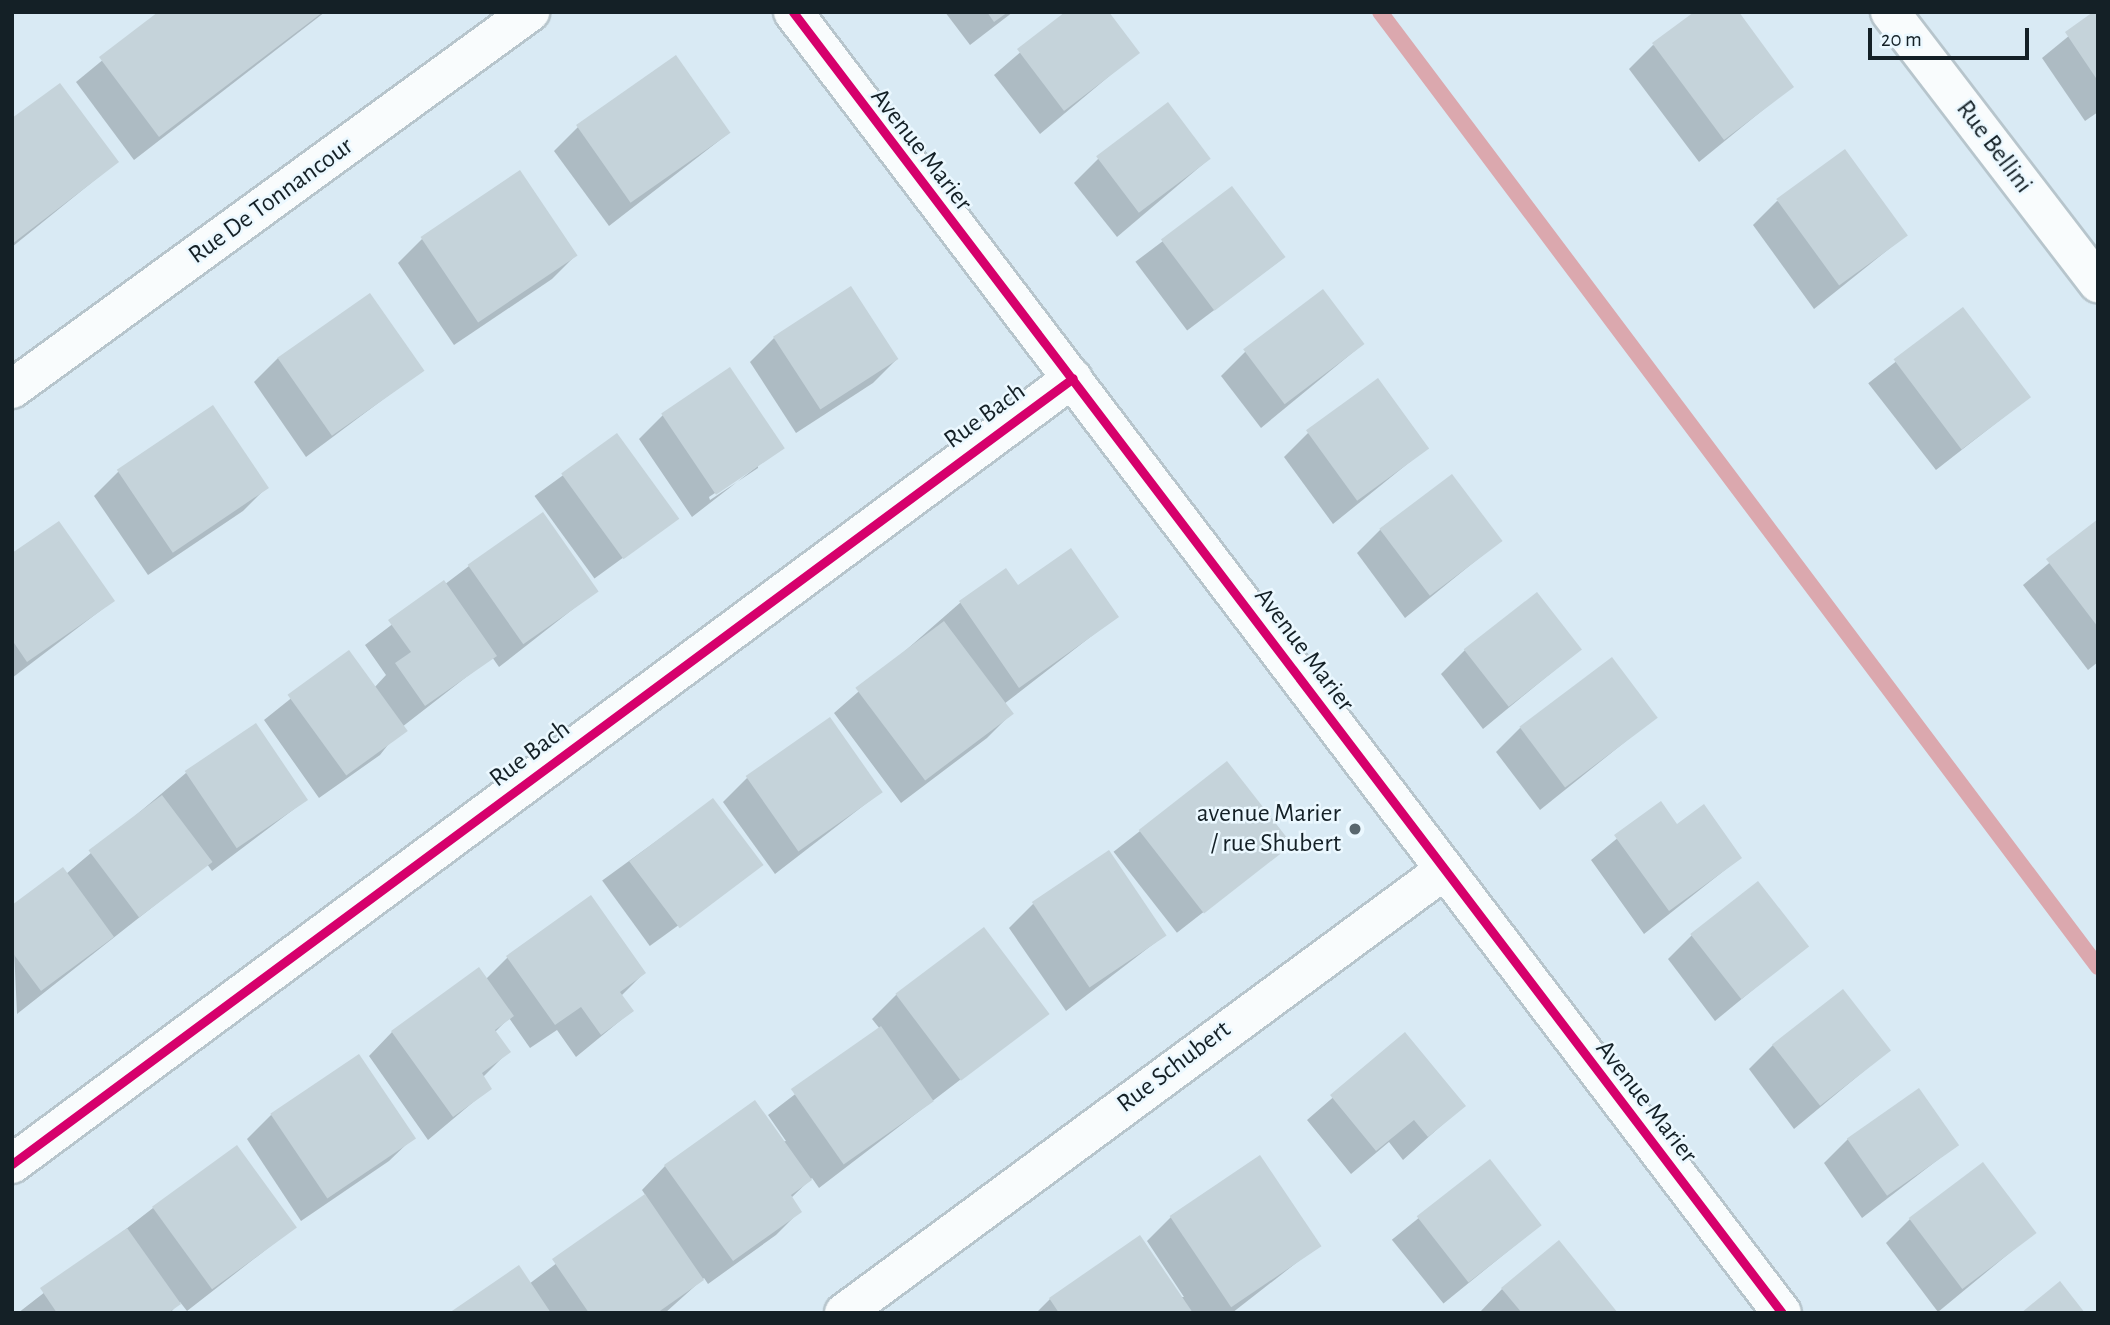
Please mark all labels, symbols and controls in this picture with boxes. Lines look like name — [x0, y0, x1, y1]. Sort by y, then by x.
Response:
scale bar — [1872, 14, 2033, 58]
text: 20 m — [1881, 29, 1922, 50]
street label: Avenue Marier — [863, 82, 979, 218]
street label: Rue Bellini — [1949, 95, 2039, 199]
street label: Rue De Tonnancour — [183, 131, 359, 271]
street label: Rue Bach — [938, 376, 1032, 456]
street label: Avenue Marier — [1247, 582, 1361, 718]
street label: Rue Bach — [484, 714, 576, 794]
place label: avenue Marier / rue Shubert — [1197, 798, 1341, 860]
marker: avenue Marier / rue Shubert — [1347, 821, 1363, 837]
street label: Rue Schubert — [1111, 1014, 1237, 1120]
street label: Avenue Marier — [1588, 1034, 1704, 1170]

